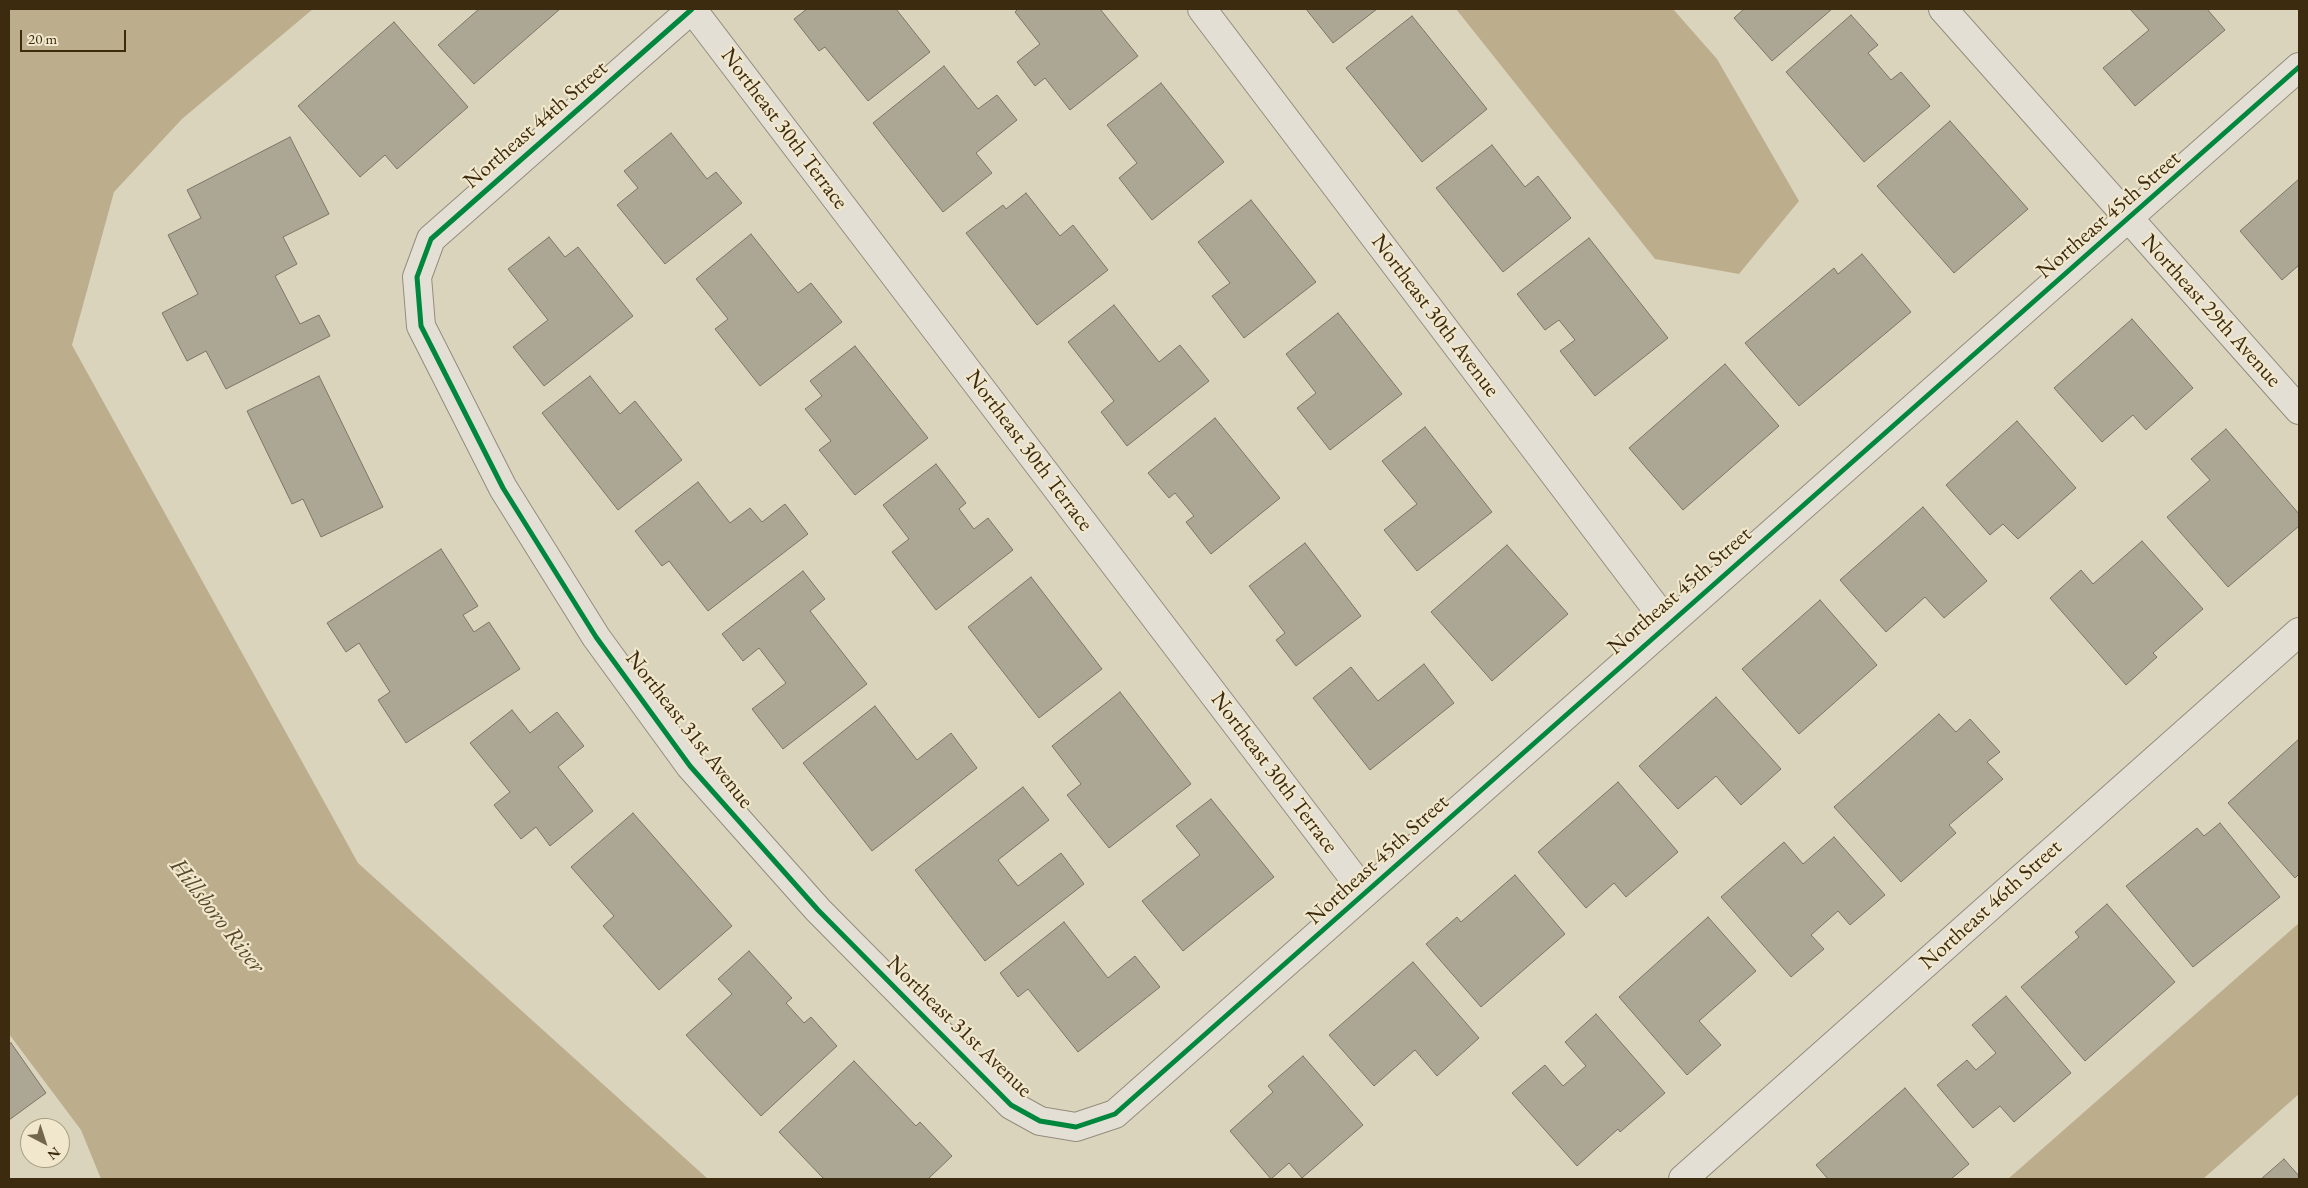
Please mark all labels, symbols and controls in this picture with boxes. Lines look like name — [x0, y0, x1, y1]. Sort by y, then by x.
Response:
scale bar — [22, 20, 129, 52]
text: 20 m — [28, 29, 57, 48]
street label: Northeast 30th Terrace — [715, 43, 853, 215]
street label: Northeast 44th Street — [459, 55, 613, 195]
street label: Northeast 45th Street — [2032, 145, 2186, 285]
street label: Northeast 29th Avenue — [2135, 229, 2287, 393]
street label: Northeast 30th Avenue — [1365, 230, 1505, 402]
street label: Northeast 30th Terrace — [960, 365, 1098, 537]
street label: Northeast 45th Street — [1603, 521, 1757, 661]
street label: Northeast 31st Avenue — [619, 646, 759, 814]
street label: Northeast 30th Terrace — [1205, 687, 1343, 859]
street label: Northeast 45th Street — [1302, 789, 1454, 931]
street label: Northeast 46th Street — [1915, 834, 2067, 976]
water label: Hillsboro River — [163, 853, 271, 979]
street label: Northeast 31st Avenue — [881, 951, 1037, 1103]
north arrow — [20, 1118, 70, 1168]
text: N — [44, 1143, 64, 1164]

